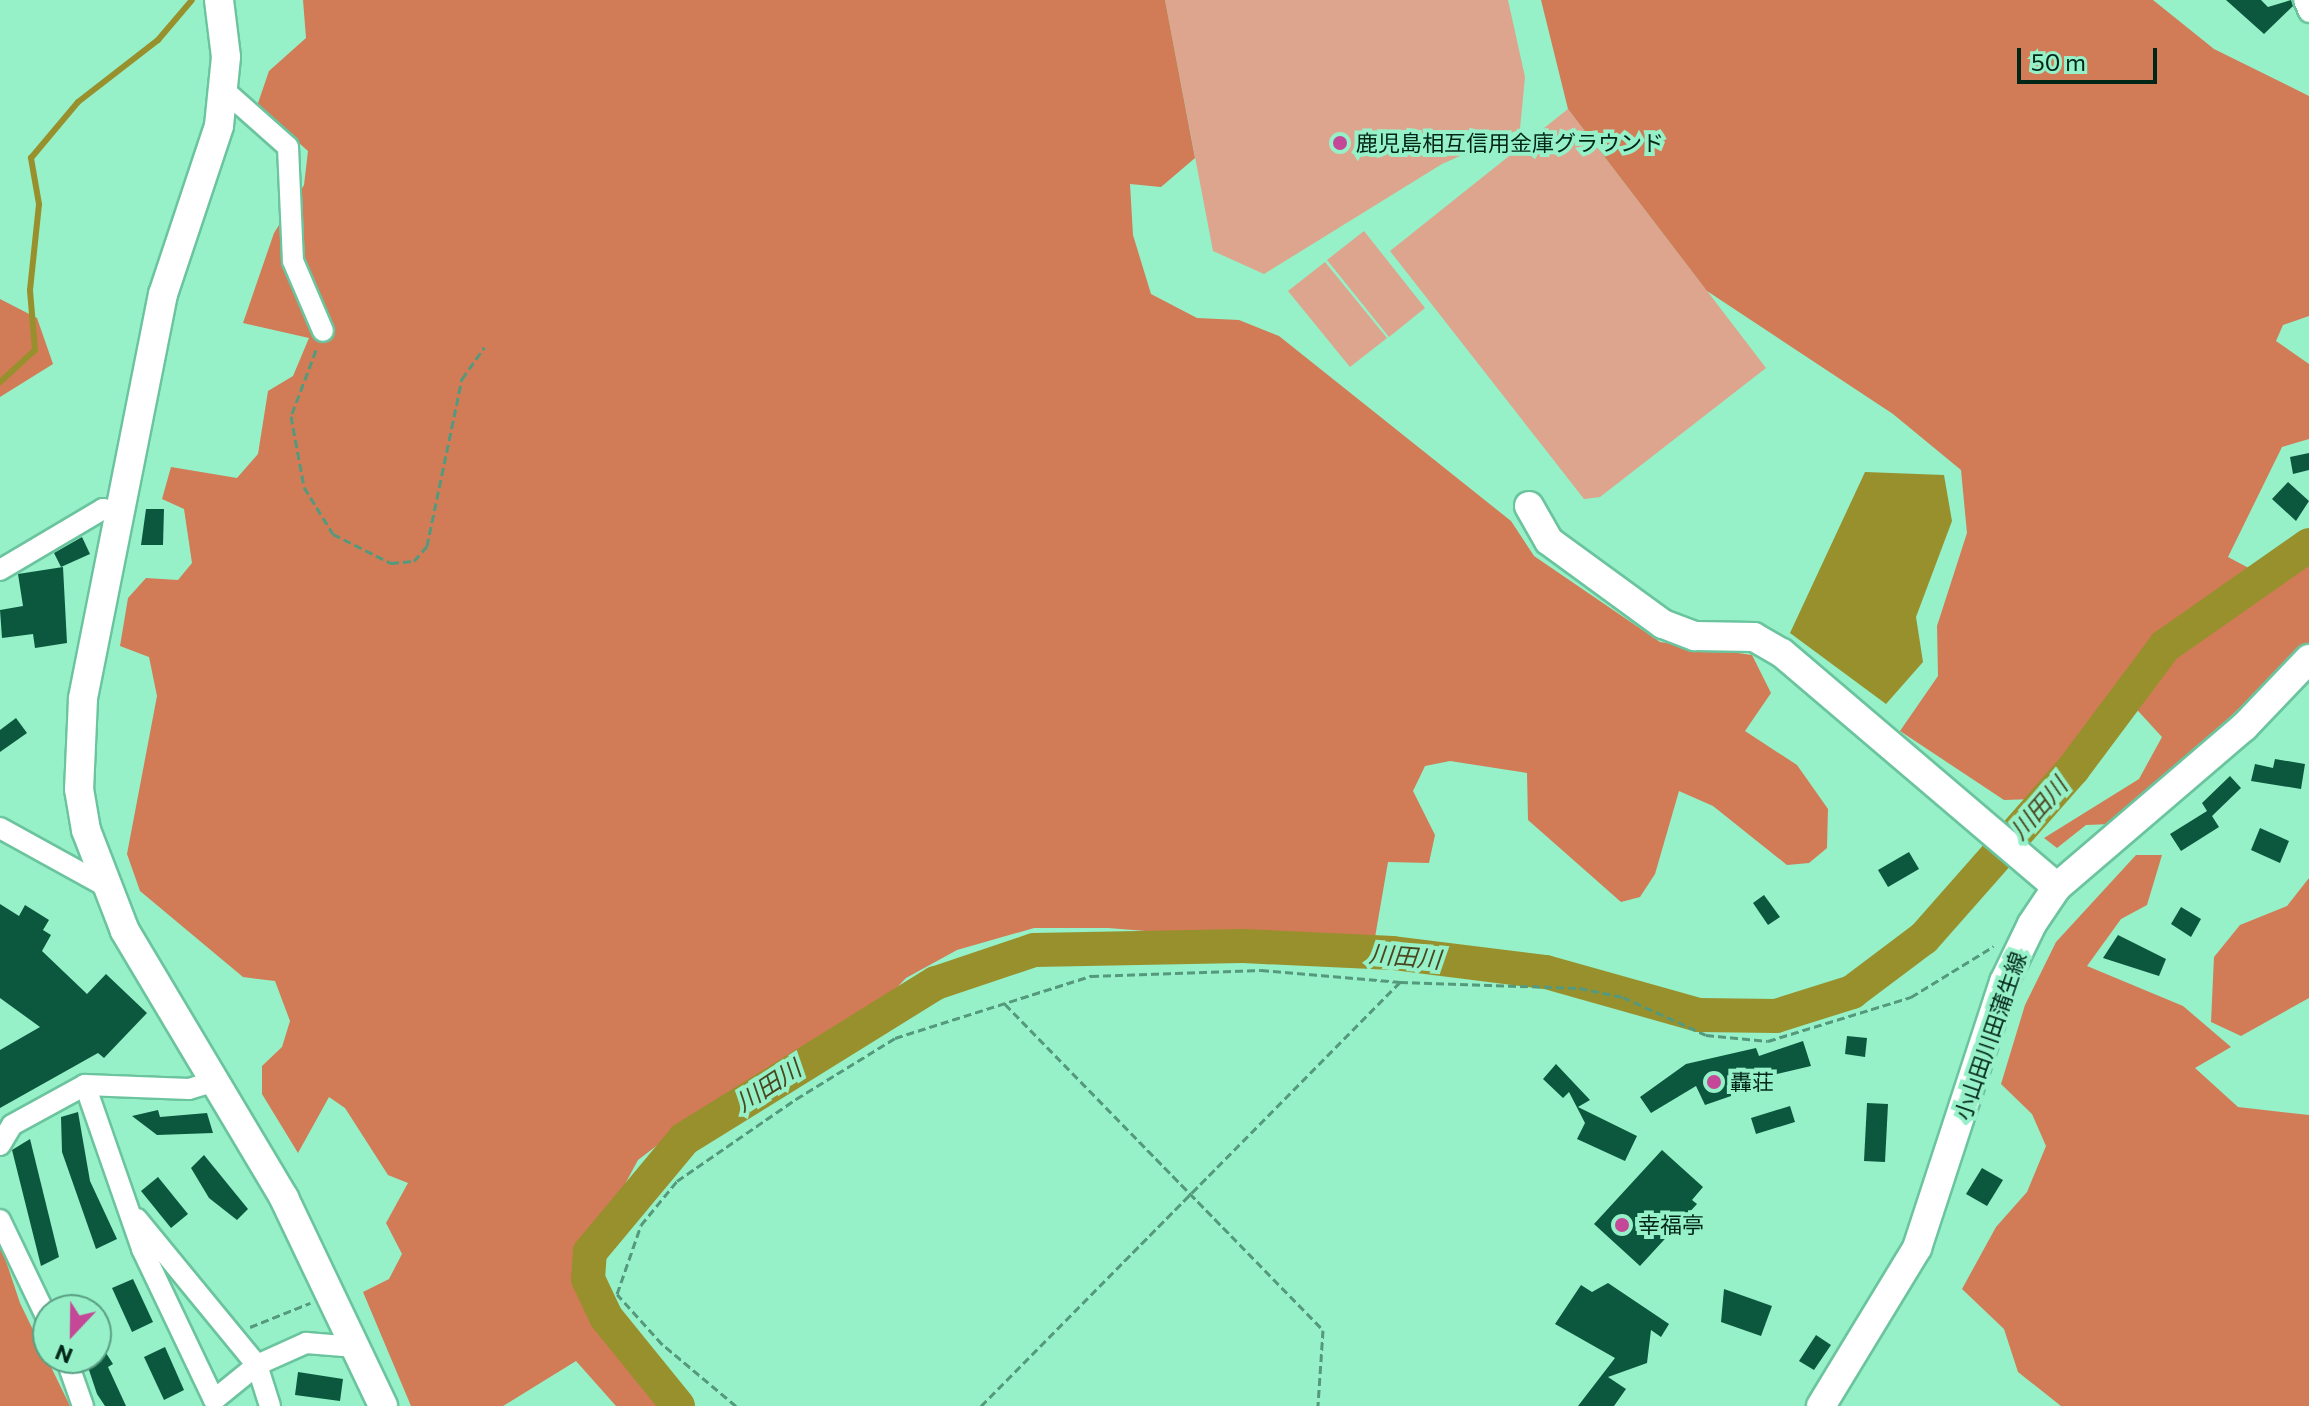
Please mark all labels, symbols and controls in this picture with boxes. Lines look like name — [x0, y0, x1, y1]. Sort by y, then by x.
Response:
scale bar — [2021, 32, 2161, 82]
text: 50 m — [2031, 47, 2086, 76]
place label: 鹿児島相互信用金庫グラウンド — [1356, 130, 1664, 156]
marker: 鹿児島相互信用金庫グラウンド — [1331, 134, 1349, 152]
water label: 川田川 — [2004, 771, 2072, 845]
water label: 川田川 — [1368, 939, 1442, 973]
street label: 小山田川田蒲生線 — [1949, 948, 2031, 1124]
water label: 川田川 — [730, 1053, 806, 1117]
place label: 轟荘 — [1730, 1069, 1774, 1095]
marker: 轟荘 — [1705, 1073, 1723, 1091]
place label: 幸福亭 — [1638, 1212, 1704, 1238]
marker: 幸福亭 — [1613, 1216, 1631, 1234]
north arrow — [32, 1294, 112, 1374]
text: N — [51, 1339, 76, 1370]

